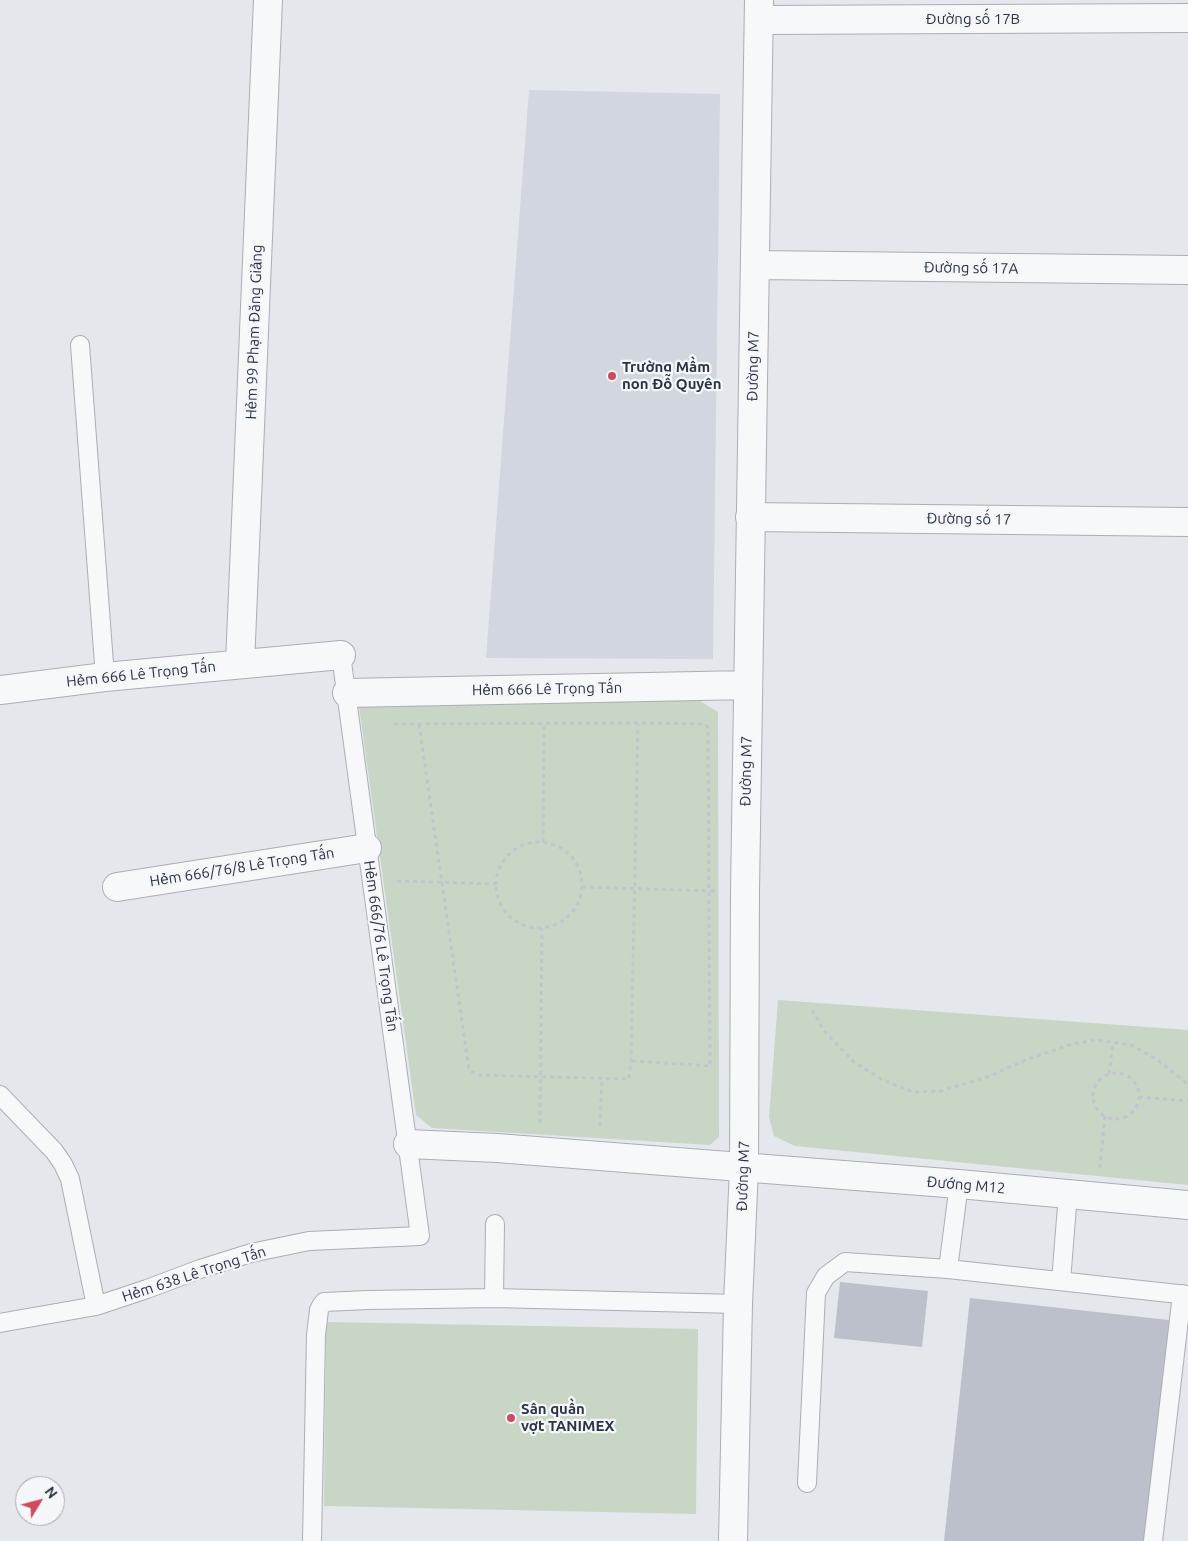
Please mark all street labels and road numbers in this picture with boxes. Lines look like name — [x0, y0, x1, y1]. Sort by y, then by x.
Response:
street label: Đường số 17B — [926, 10, 1020, 28]
street label: Hẻm 99 Phạm Đăng Giảng — [242, 244, 266, 420]
street label: Đường số 17A — [924, 258, 1018, 278]
street label: Đường M7 — [743, 331, 763, 401]
street label: Đường số 17 — [926, 509, 1012, 529]
street label: Hẻm 666 Lê Trọng Tấn — [65, 657, 217, 691]
street label: Hẻm 666 Lê Trọng Tấn — [472, 679, 622, 699]
street label: Đường M7 — [736, 736, 756, 806]
street label: Hẻm 666/76/8 Lê Trọng Tấn — [148, 844, 336, 890]
street label: Hẻm 666/76 Lê Trọng Tấn — [360, 859, 402, 1033]
street label: Đường M7 — [733, 1140, 753, 1212]
street label: Đướng M12 — [926, 1173, 1006, 1197]
street label: Hẻm 638 Lê Trọng Tấn — [120, 1242, 268, 1306]

